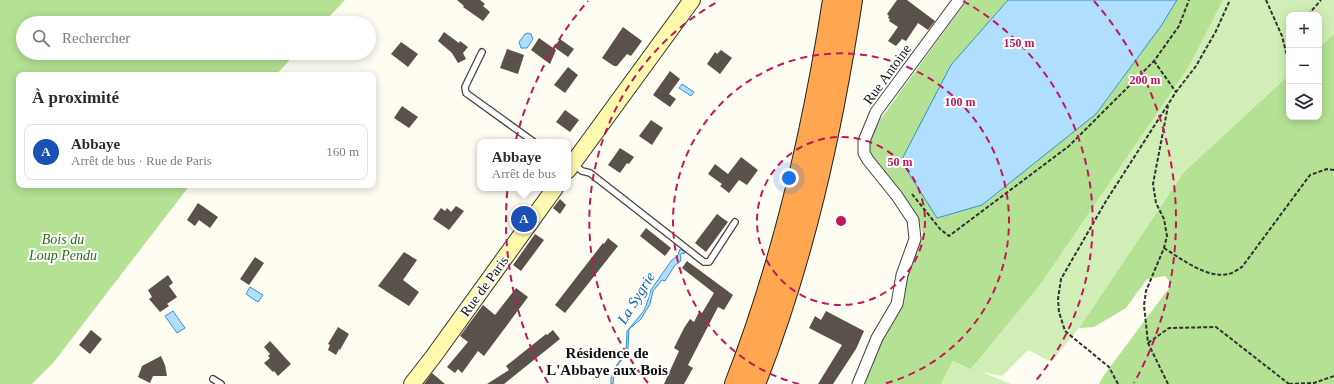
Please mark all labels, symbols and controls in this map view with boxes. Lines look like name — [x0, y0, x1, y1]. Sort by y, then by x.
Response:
map controls — [1286, 12, 1322, 120]
button: + — [1286, 12, 1322, 48]
search box — [16, 16, 376, 60]
icon: search — [30, 27, 52, 49]
text: Rechercher — [62, 30, 130, 46]
text: 150 m — [1004, 36, 1035, 50]
street label: Rue Antoine — [861, 41, 914, 107]
button: − — [1286, 48, 1322, 84]
text: 200 m — [1130, 73, 1161, 87]
button: layers — [1286, 84, 1322, 120]
text: À proximité — [32, 88, 119, 107]
text: 100 m — [945, 95, 976, 109]
text: Abbaye — [71, 136, 120, 152]
popup — [477, 139, 571, 191]
text: A — [41, 144, 51, 159]
text: 160 m — [326, 144, 359, 159]
text: Abbaye — [492, 149, 541, 165]
text: Arrêt de bus · Rue de Paris — [71, 153, 212, 168]
text: 50 m — [888, 155, 913, 169]
text: Arrêt de bus — [492, 166, 556, 181]
your location — [779, 168, 799, 188]
pin: A — [511, 204, 537, 234]
centre of rings — [834, 214, 848, 228]
park label: Bois du Loup Pendu — [28, 232, 97, 263]
street label: Rue de Paris — [458, 253, 511, 319]
water label: La Sygrie — [613, 269, 658, 328]
district label: Résidence de L'Abbaye aux Bois — [546, 345, 668, 378]

